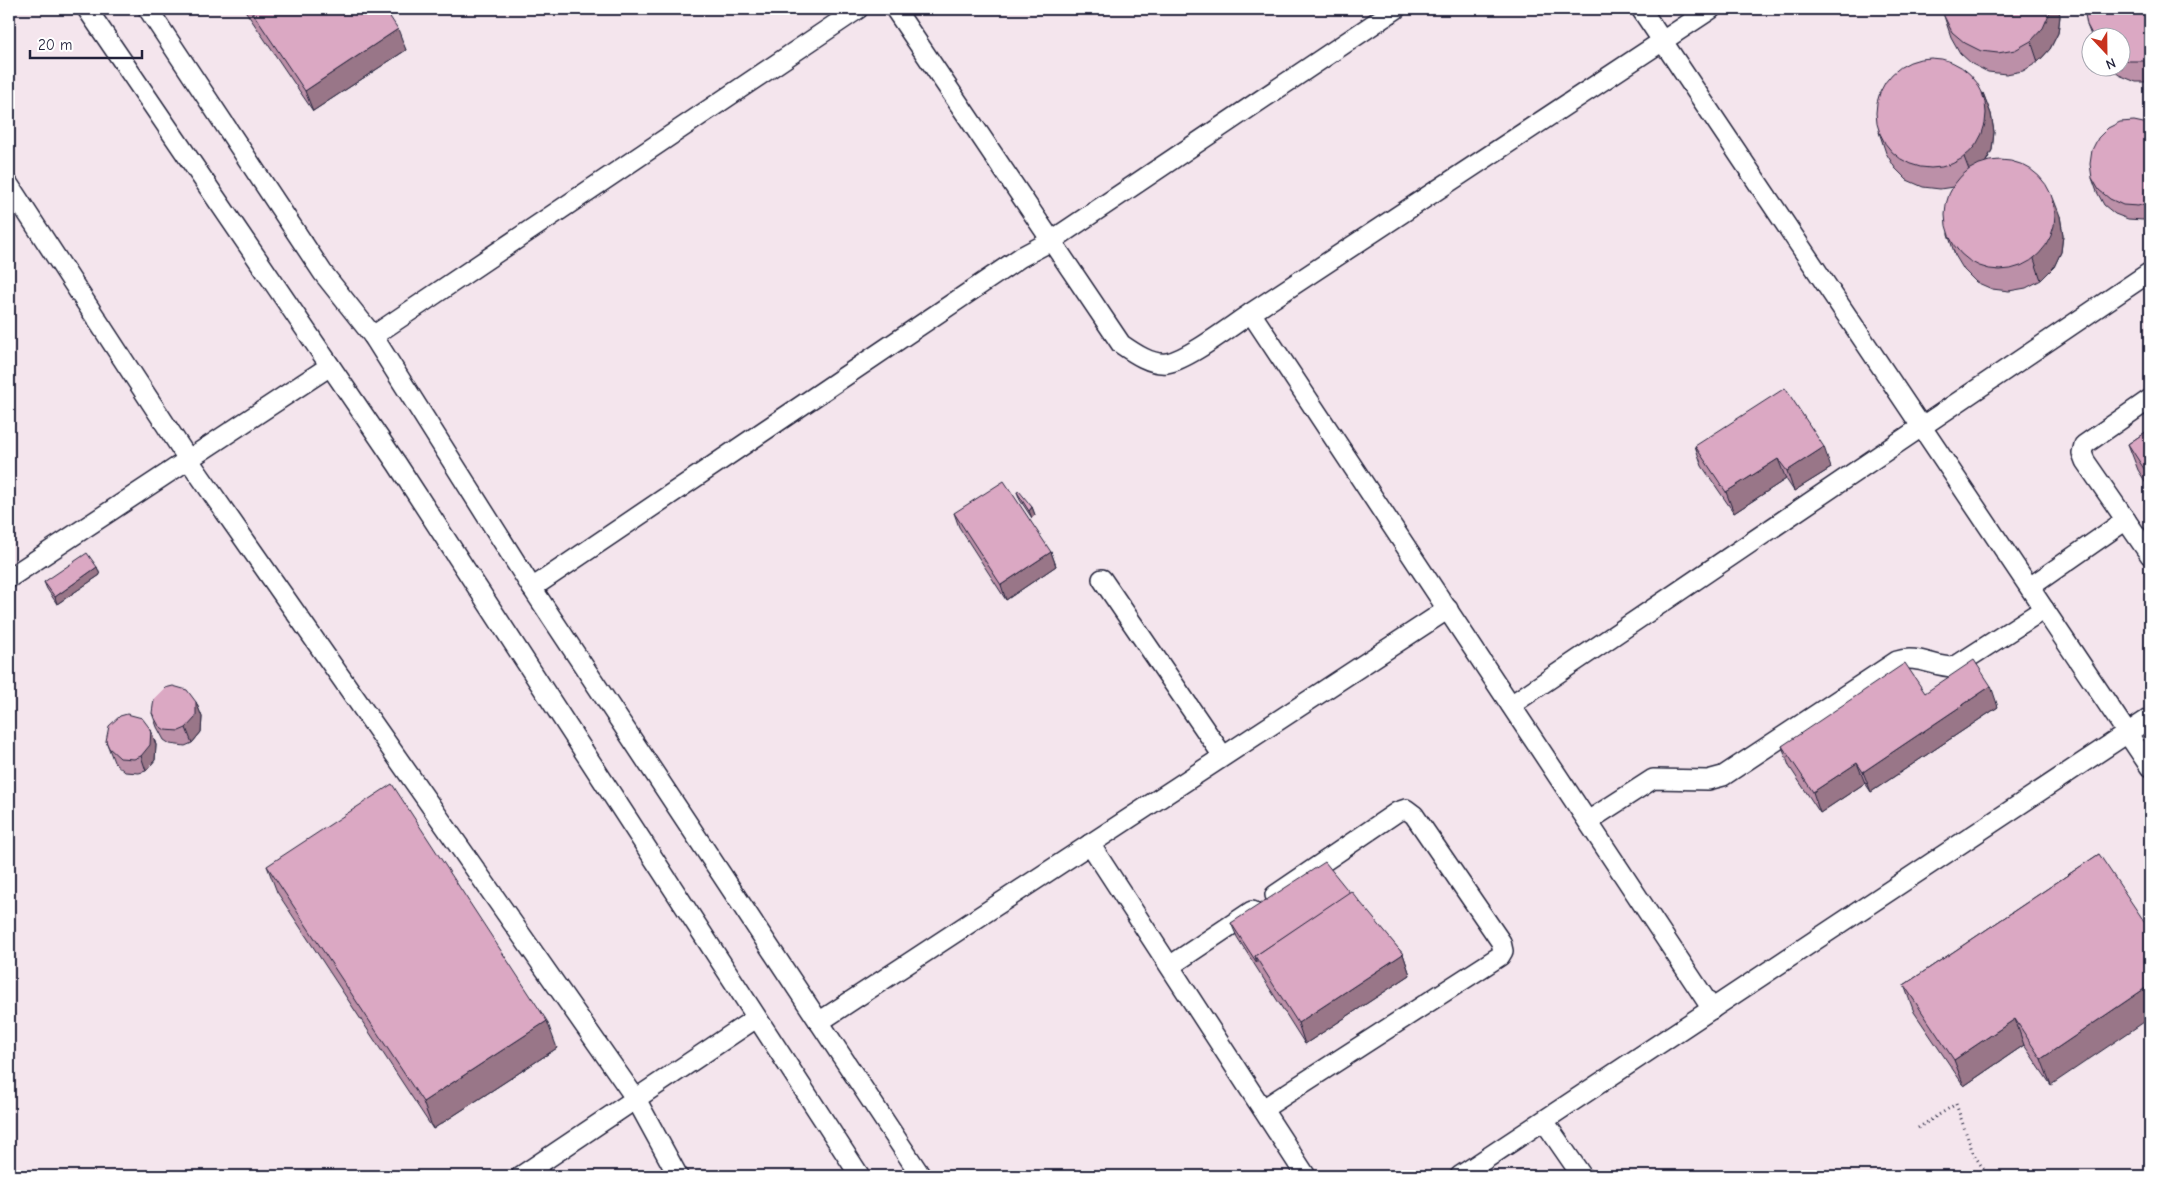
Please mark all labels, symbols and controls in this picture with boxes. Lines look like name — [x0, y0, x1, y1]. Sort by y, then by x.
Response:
scale bar — [30, 28, 142, 60]
north arrow — [2082, 28, 2132, 78]
text: 20 m — [38, 36, 72, 54]
text: N — [2103, 54, 2118, 73]

